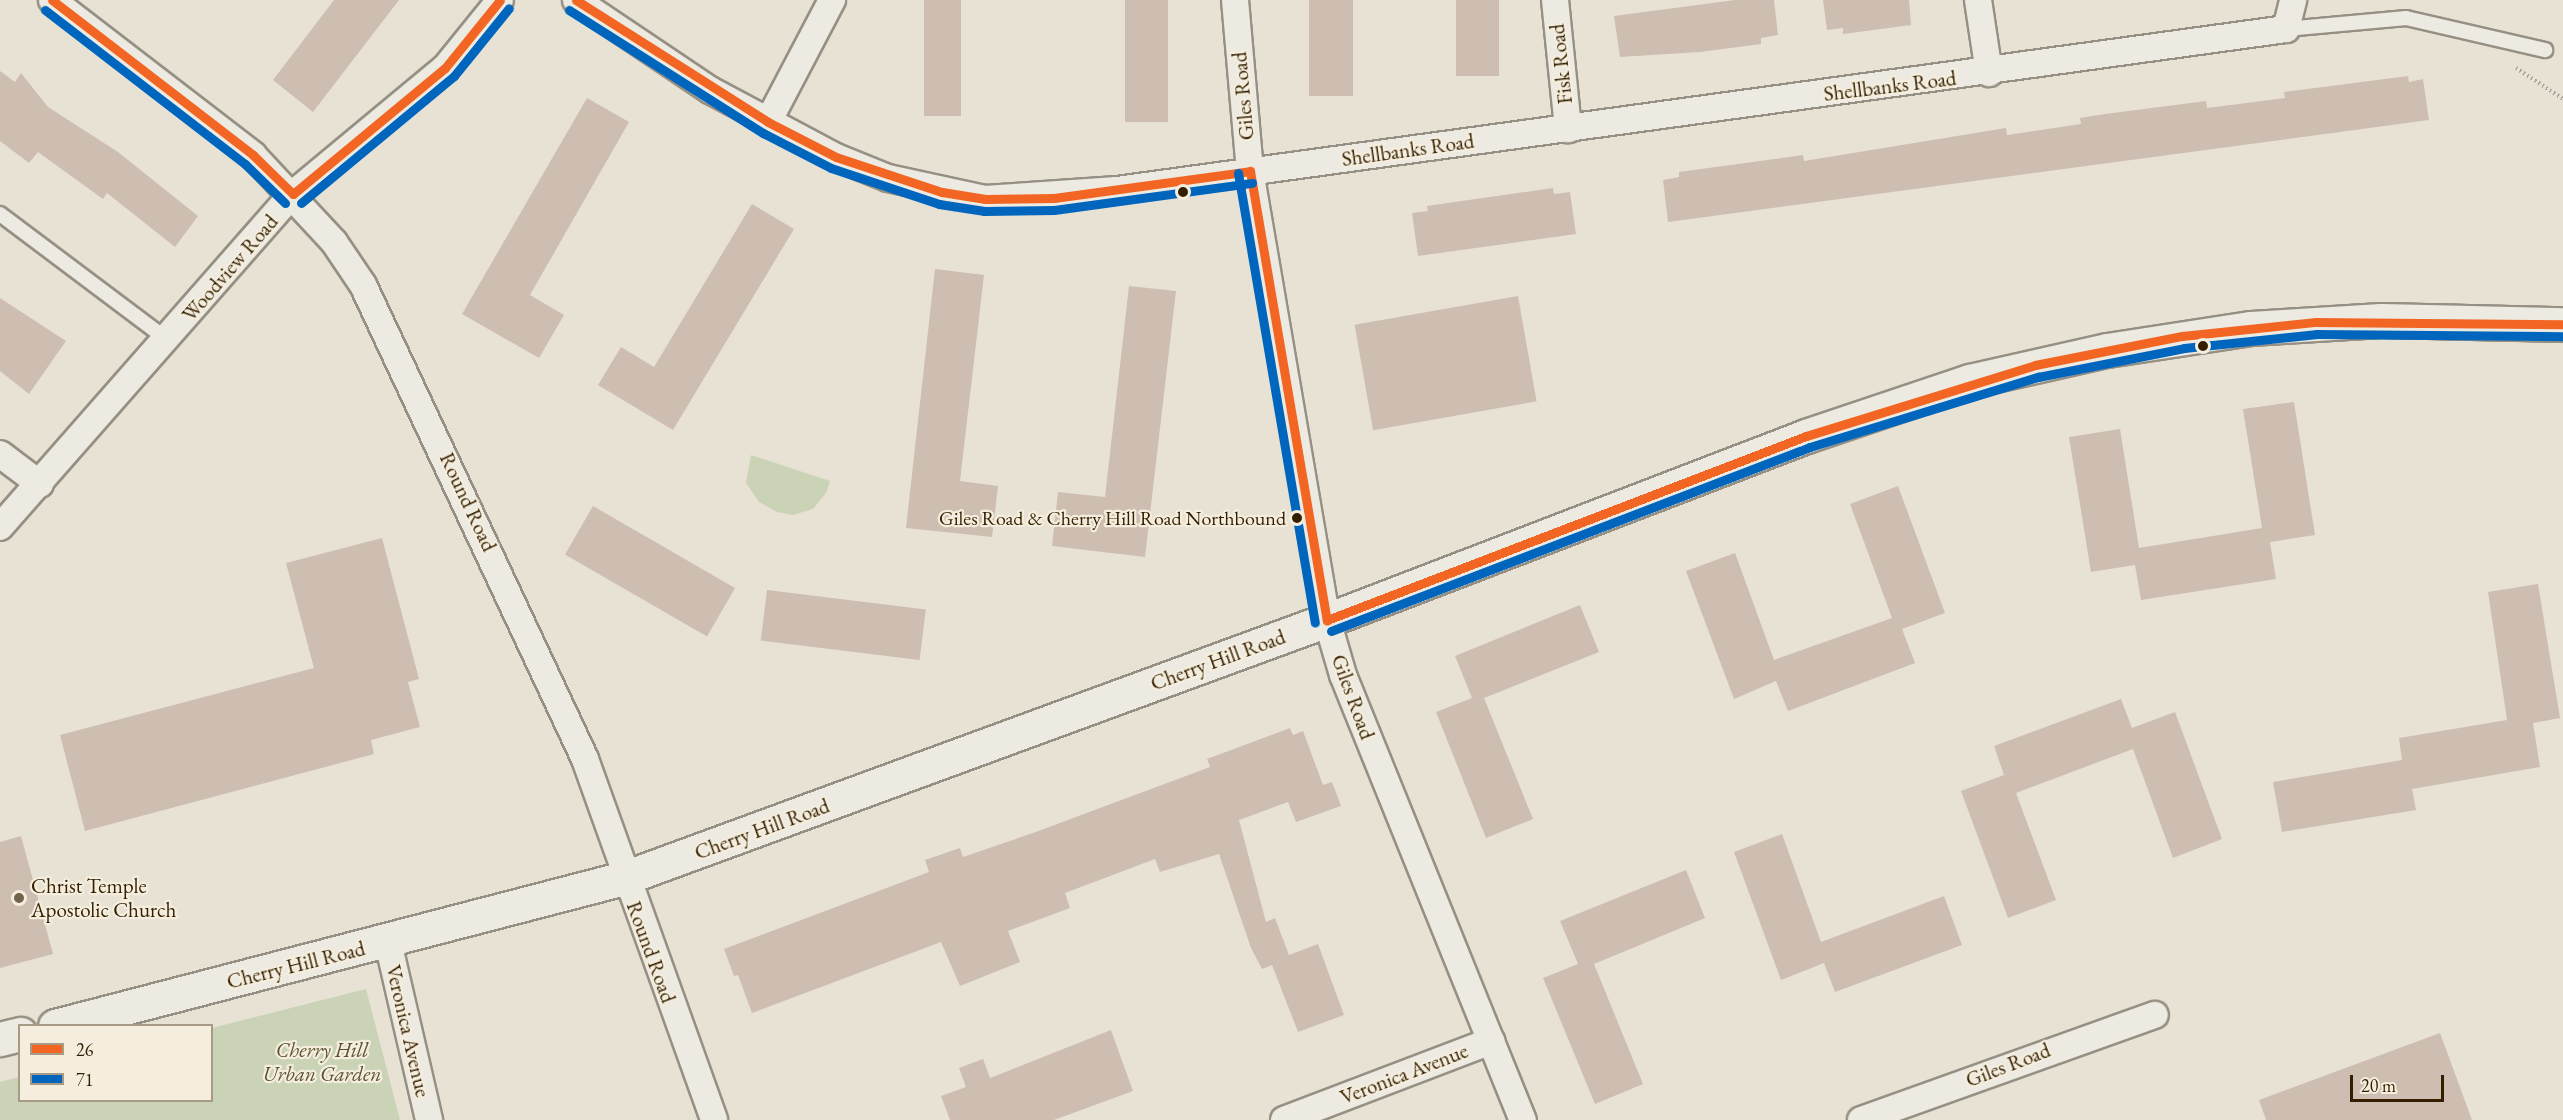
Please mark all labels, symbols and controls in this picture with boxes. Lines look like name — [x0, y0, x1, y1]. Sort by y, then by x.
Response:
street label: Fisk Road — [1544, 23, 1578, 105]
street label: Giles Road — [1227, 51, 1259, 141]
street label: Shellbanks Road — [1822, 65, 1958, 107]
street label: Shellbanks Road — [1340, 128, 1476, 172]
unlabelled marker — [1177, 186, 1189, 198]
street label: Woodview Road — [177, 209, 283, 327]
unlabelled marker — [2197, 340, 2209, 352]
street label: Round Road — [434, 449, 502, 555]
place label: Giles Road & Cherry Hill Road Northbound — [939, 506, 1286, 530]
marker: Giles Road & Cherry Hill Road Northbound — [1291, 512, 1303, 524]
street label: Cherry Hill Road — [1147, 624, 1289, 696]
street label: Giles Road — [1326, 651, 1380, 743]
street label: Cherry Hill Road — [691, 793, 833, 865]
place label: Christ Temple Apostolic Church — [31, 873, 176, 923]
marker: Christ Temple Apostolic Church — [12, 891, 26, 905]
street label: Round Road — [621, 898, 681, 1006]
street label: Cherry Hill Road — [224, 936, 368, 994]
street label: Veronica Avenue — [381, 962, 435, 1100]
legend — [18, 1024, 213, 1102]
park label: Cherry Hill Urban Garden — [263, 1037, 381, 1087]
street label: Giles Road — [1962, 1037, 2054, 1093]
text: 26 — [76, 1038, 93, 1061]
street label: Veronica Avenue — [1337, 1038, 1471, 1110]
scale bar — [2353, 1063, 2448, 1101]
text: 71 — [76, 1068, 93, 1091]
text: 20 m — [2361, 1074, 2396, 1097]

